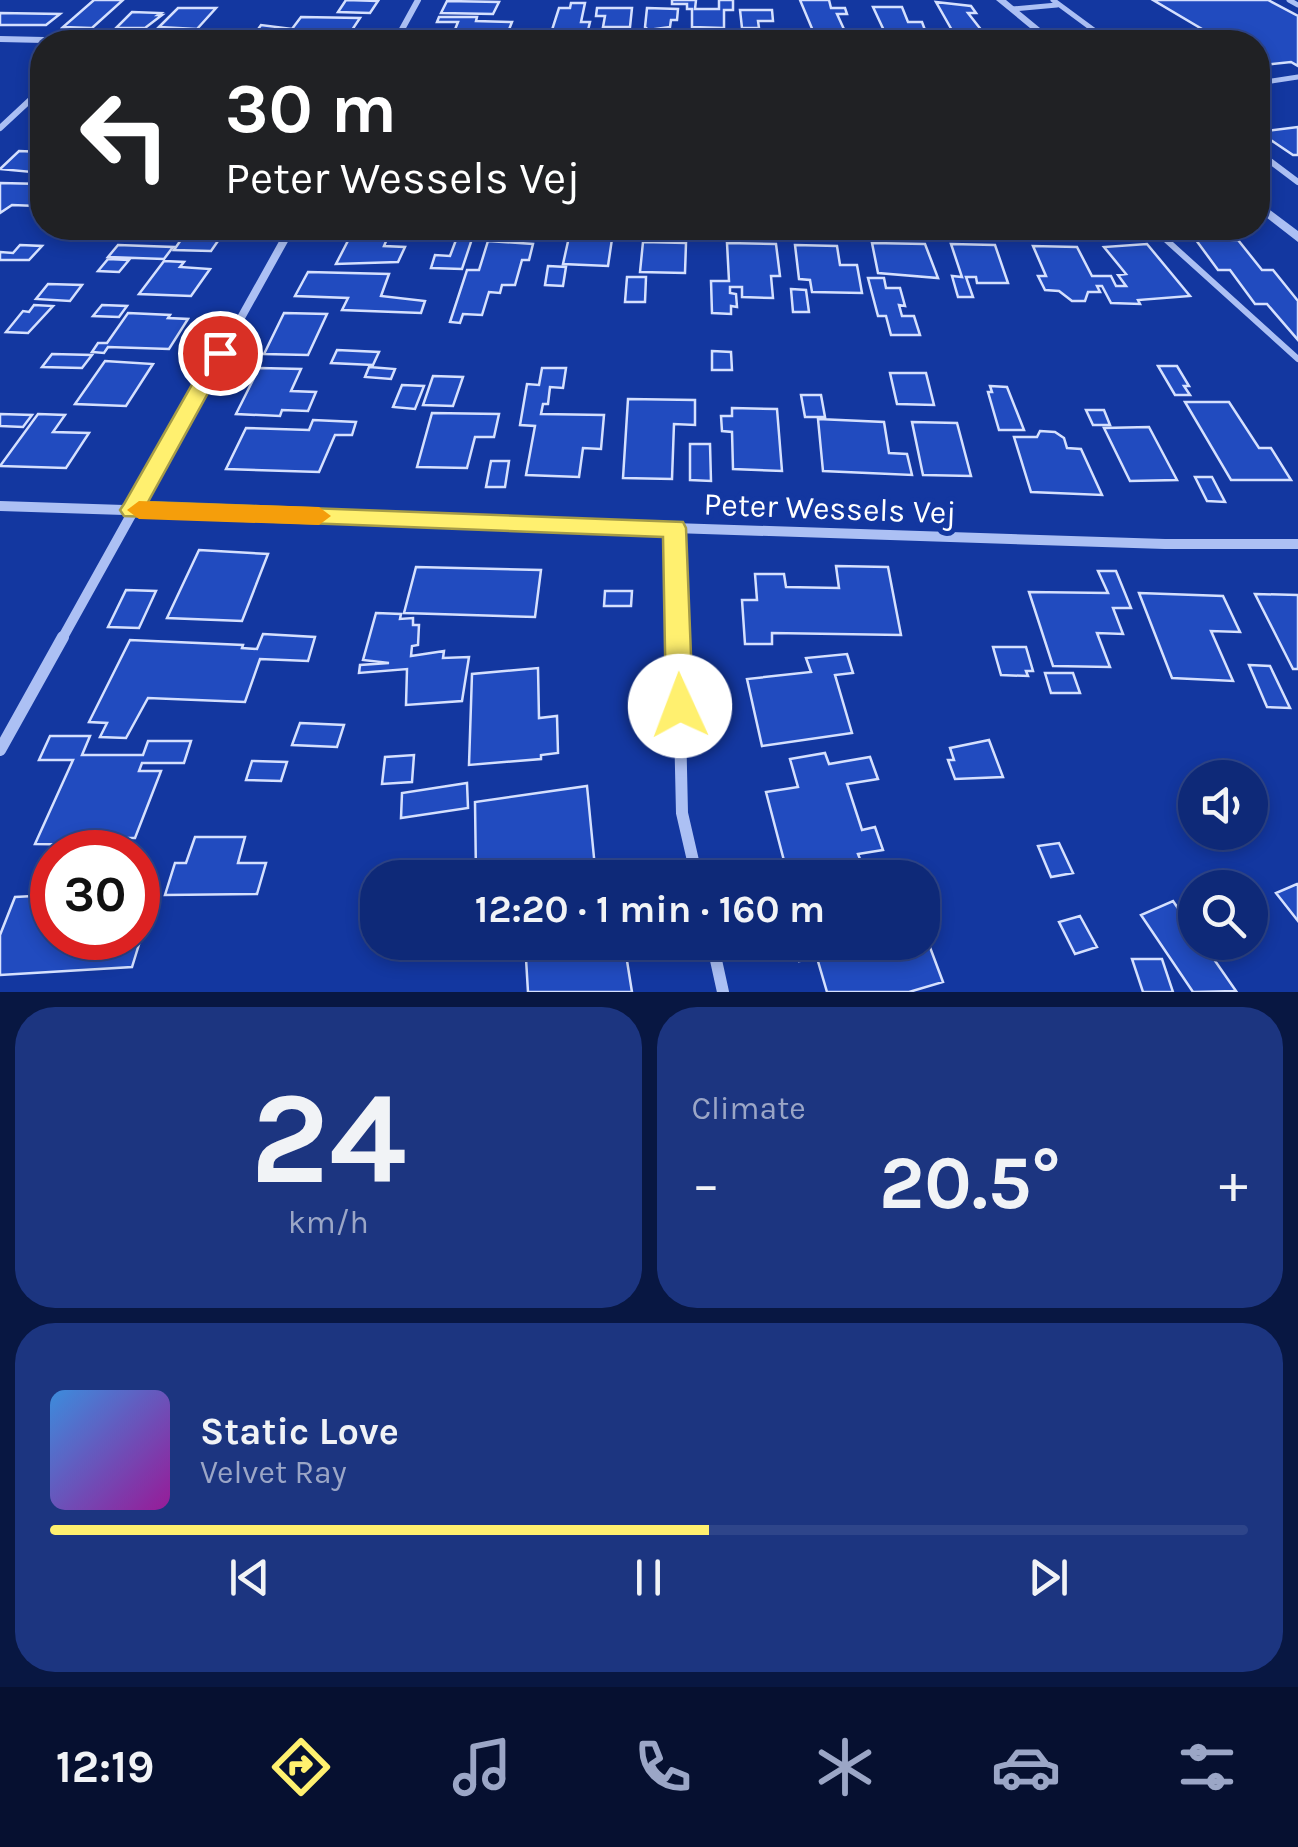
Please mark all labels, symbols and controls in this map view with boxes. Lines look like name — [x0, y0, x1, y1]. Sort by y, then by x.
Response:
text: 30 m — [225, 68, 397, 150]
icon: left — [60, 70, 190, 200]
text: Peter Wessels Vej — [225, 152, 580, 204]
pin — [178, 311, 263, 396]
icon: arrive — [193, 326, 248, 381]
street label: Peter Wessels Vej — [703, 486, 957, 531]
position arrow — [628, 654, 732, 758]
map controls — [1178, 760, 1268, 960]
button: sound — [1178, 760, 1268, 850]
speed limit sign: 30 — [30, 830, 160, 960]
button: search — [1178, 870, 1268, 960]
text: 12:20 · 1 min · 160 m — [475, 887, 825, 932]
text: 24 — [250, 1063, 406, 1215]
text: Climate — [692, 1090, 806, 1127]
text: 20.5° — [879, 1139, 1061, 1227]
text: − — [692, 1152, 720, 1216]
text: + — [1219, 1152, 1248, 1216]
text: km/h — [288, 1204, 369, 1241]
text: Static Love — [200, 1409, 399, 1454]
text: Velvet Ray — [200, 1454, 347, 1491]
icon: previous — [222, 1550, 277, 1605]
icon: pause — [621, 1550, 676, 1605]
icon: next — [1021, 1550, 1076, 1605]
icon: directions — [266, 1732, 336, 1802]
icon: music — [447, 1732, 517, 1802]
icon: phone — [628, 1732, 698, 1802]
icon: climate — [810, 1732, 880, 1802]
icon: car — [991, 1732, 1061, 1802]
icon: filters — [1172, 1732, 1242, 1802]
text: 12:19 — [56, 1741, 155, 1793]

